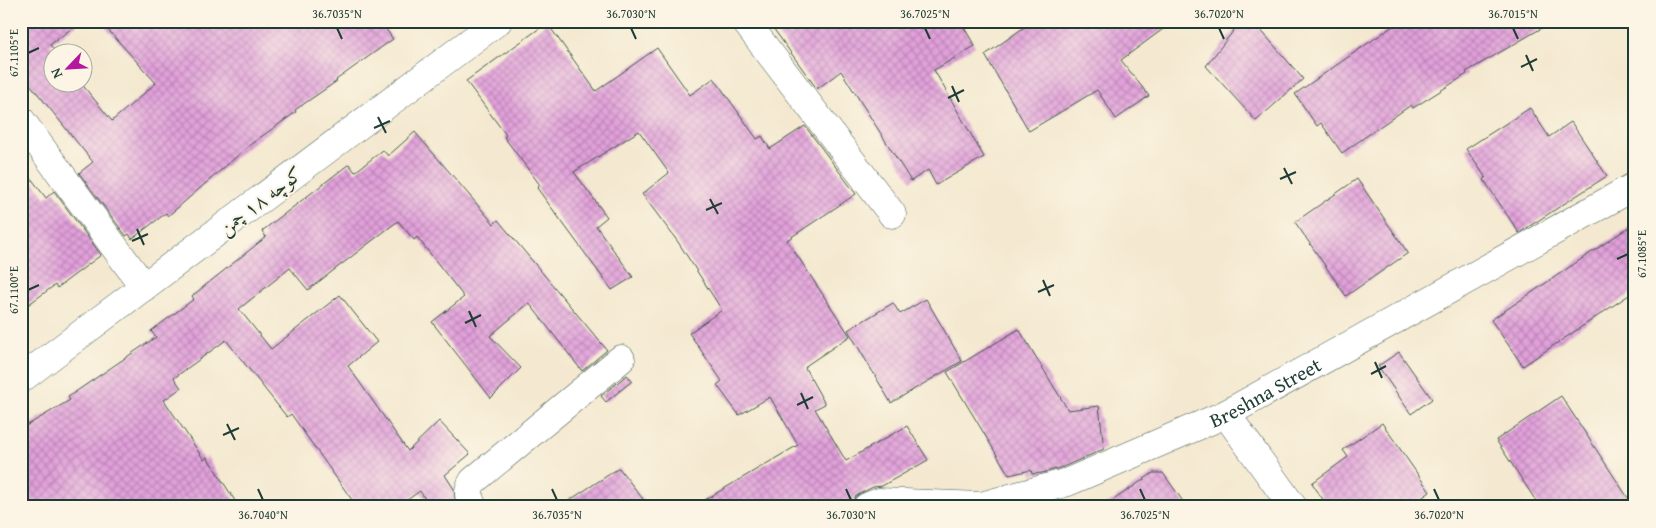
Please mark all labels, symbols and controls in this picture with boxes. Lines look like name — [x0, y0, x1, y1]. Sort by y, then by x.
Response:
text: 36.7035°N — [312, 5, 362, 22]
text: 36.7030°N — [606, 5, 656, 22]
text: 36.7025°N — [900, 5, 950, 22]
text: 36.7020°N — [1194, 5, 1244, 22]
text: 36.7015°N — [1488, 5, 1538, 22]
text: 67.1105°E — [5, 29, 22, 77]
north arrow — [42, 42, 92, 92]
text: N — [45, 64, 67, 82]
street label: كوچه ١٨ چمن — [212, 159, 308, 241]
text: 67.1085°E — [1633, 230, 1650, 278]
text: 67.1100°E — [5, 266, 22, 314]
street label: Breshna Street — [1205, 349, 1326, 434]
text: 36.7040°N — [238, 506, 288, 523]
text: 36.7035°N — [532, 506, 582, 523]
text: 36.7030°N — [826, 506, 876, 523]
text: 36.7025°N — [1120, 506, 1170, 523]
text: 36.7020°N — [1414, 506, 1464, 523]

